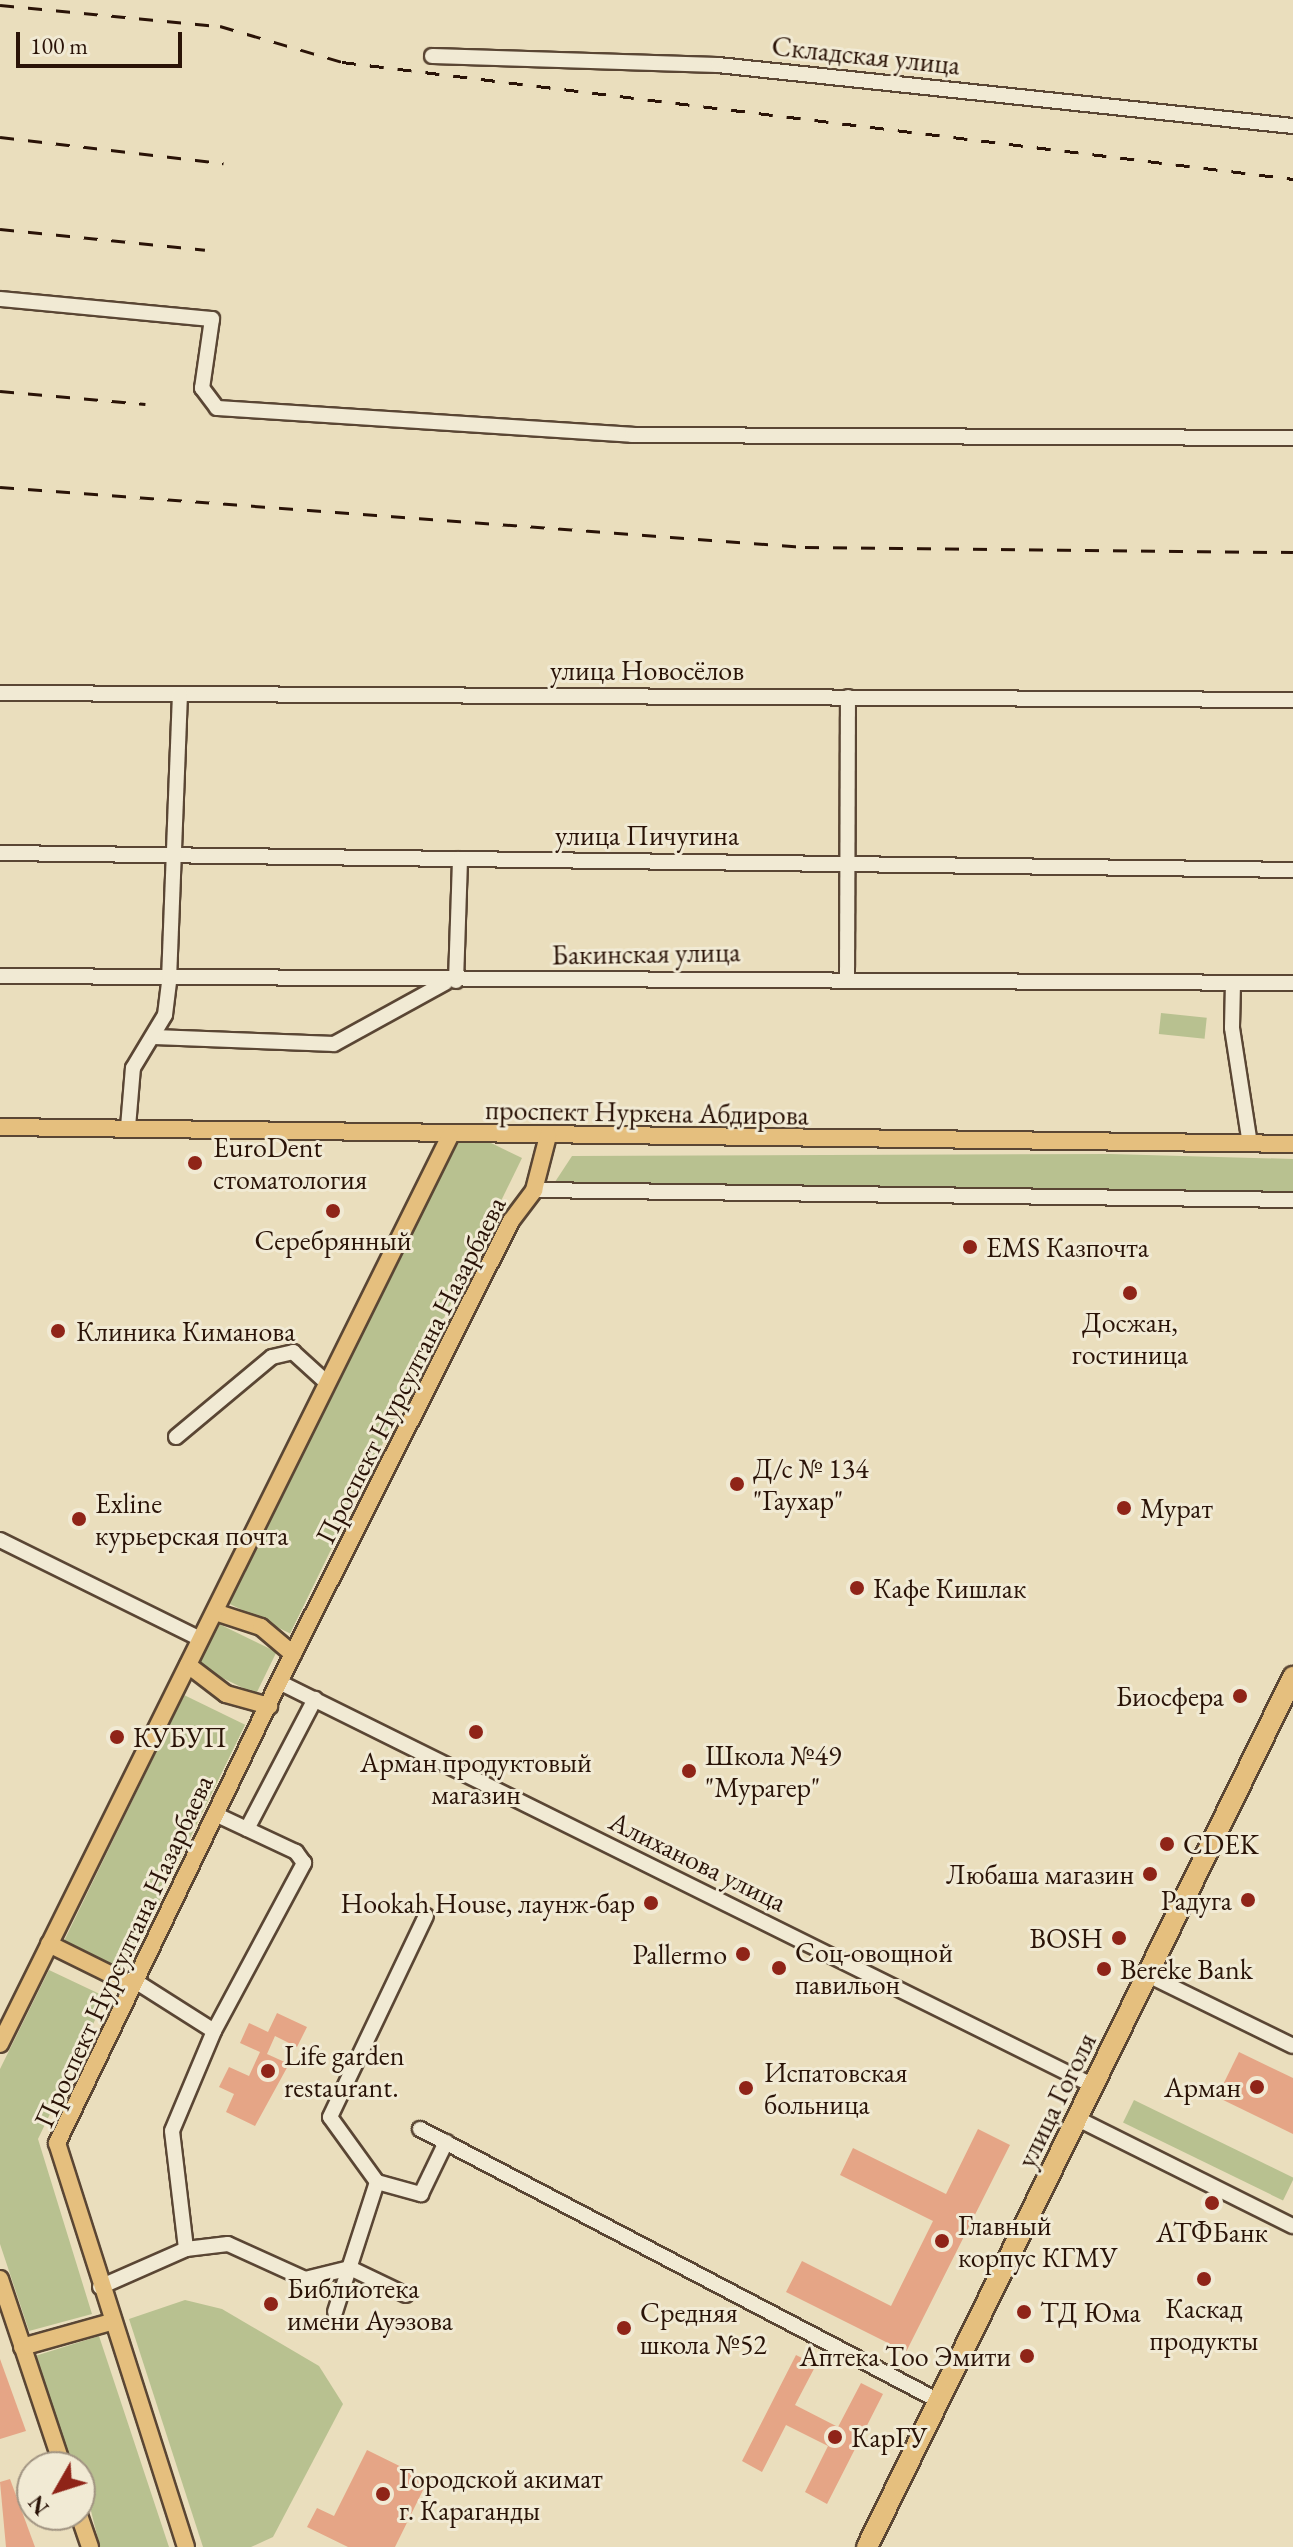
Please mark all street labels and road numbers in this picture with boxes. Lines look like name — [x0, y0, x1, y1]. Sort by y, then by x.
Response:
street label: Складская улица — [770, 28, 962, 82]
street label: улица Новосёлов — [550, 653, 744, 687]
street label: улица Пичугина — [555, 818, 739, 852]
street label: Бакинская улица — [551, 935, 741, 971]
street label: проспект Нуркена Абдирова — [485, 1092, 809, 1132]
street label: Проспект Нурсултана Назарбаева — [308, 1191, 512, 1549]
street label: Проспект Нурсултана Назарбаева — [26, 1769, 220, 2133]
street label: Алиханова улица — [604, 1804, 792, 1918]
street label: улица Гоголя — [1009, 2027, 1103, 2173]

